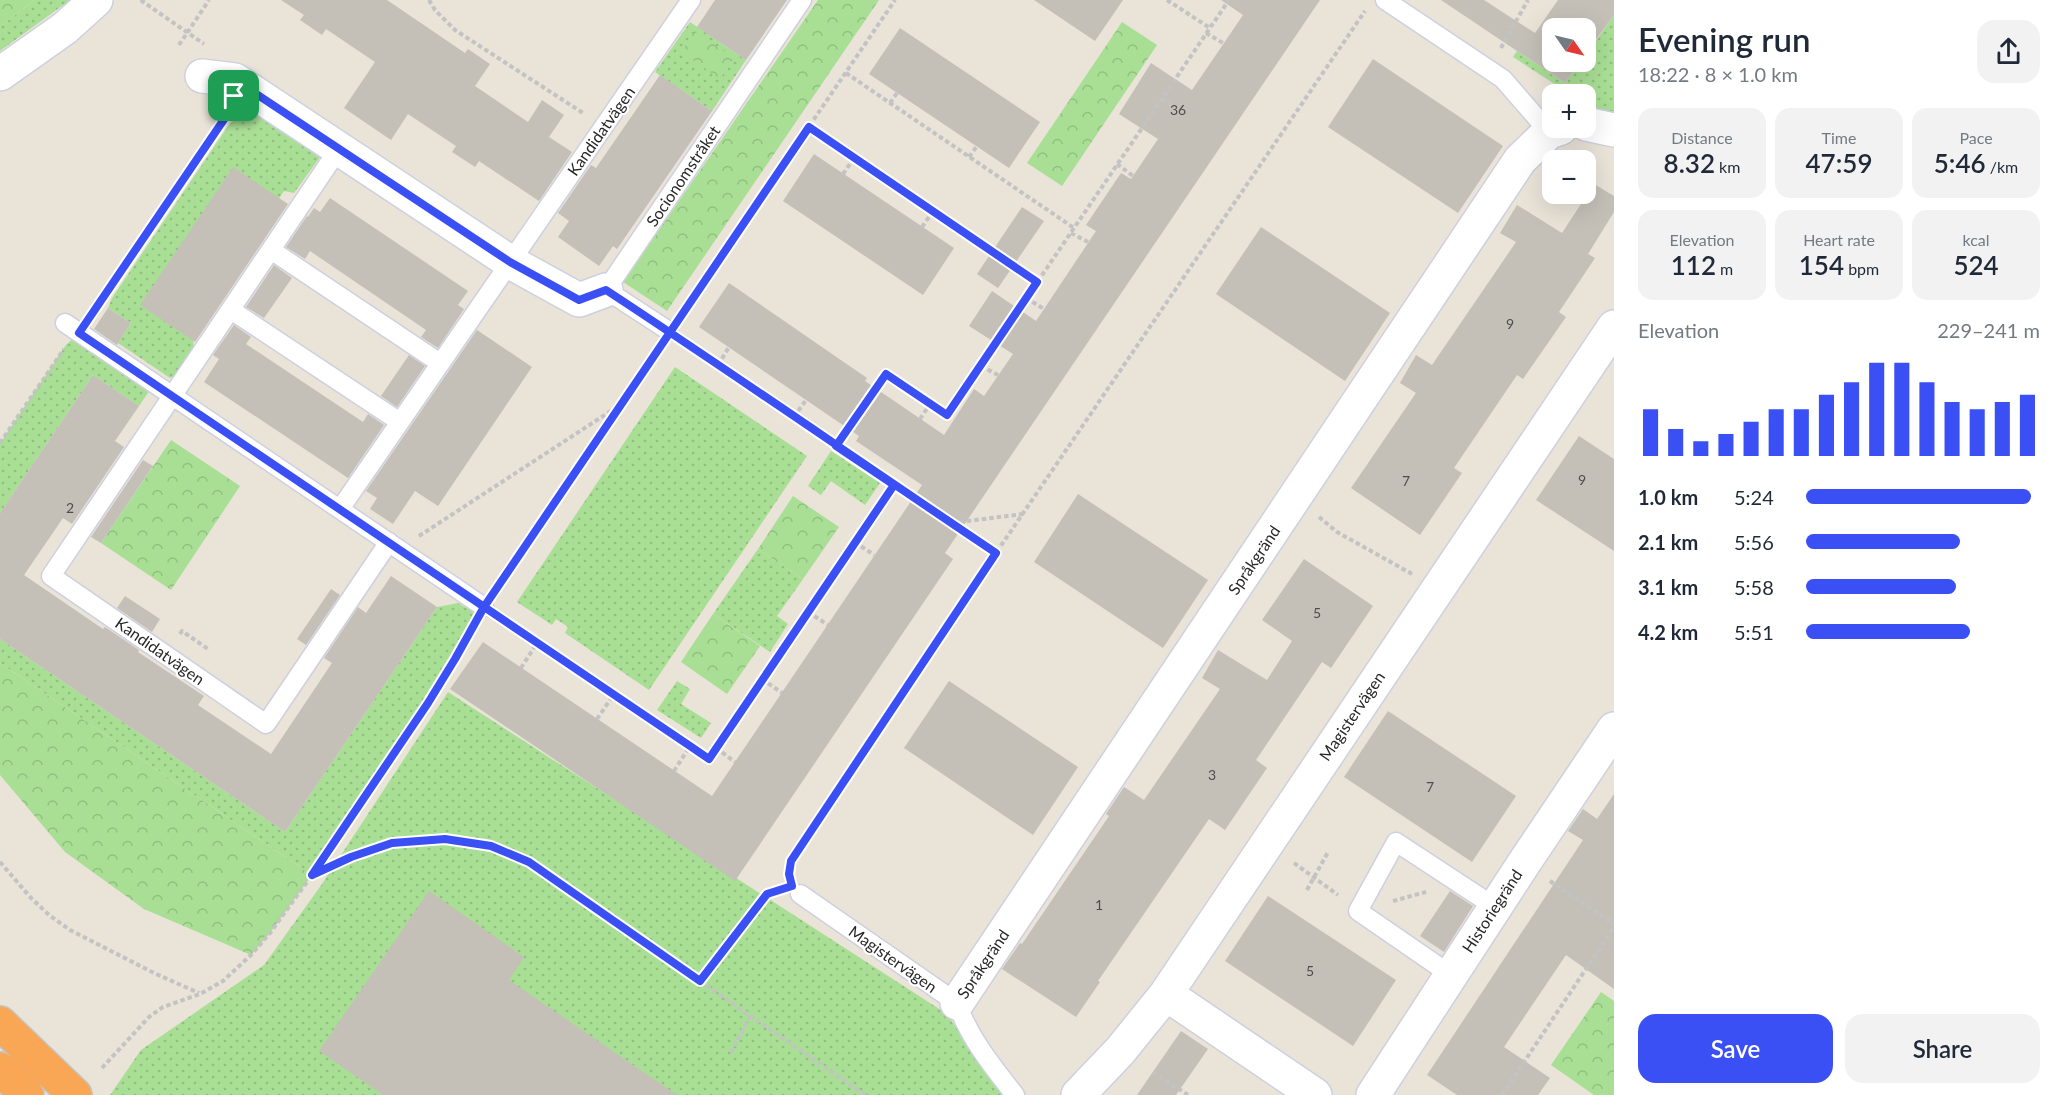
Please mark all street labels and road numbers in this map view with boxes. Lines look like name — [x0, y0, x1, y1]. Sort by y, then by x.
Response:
street label: Kandidatvägen — [563, 83, 638, 179]
street label: Socionomstråket — [642, 121, 723, 230]
street label: Språkgränd — [1224, 522, 1284, 598]
street label: Kandidatvägen — [112, 613, 208, 688]
street label: Magistervägen — [1315, 668, 1388, 764]
street label: Historiegränd — [1458, 865, 1526, 956]
street label: Magistervägen — [846, 921, 941, 996]
street label: Språkgränd — [953, 926, 1013, 1002]

